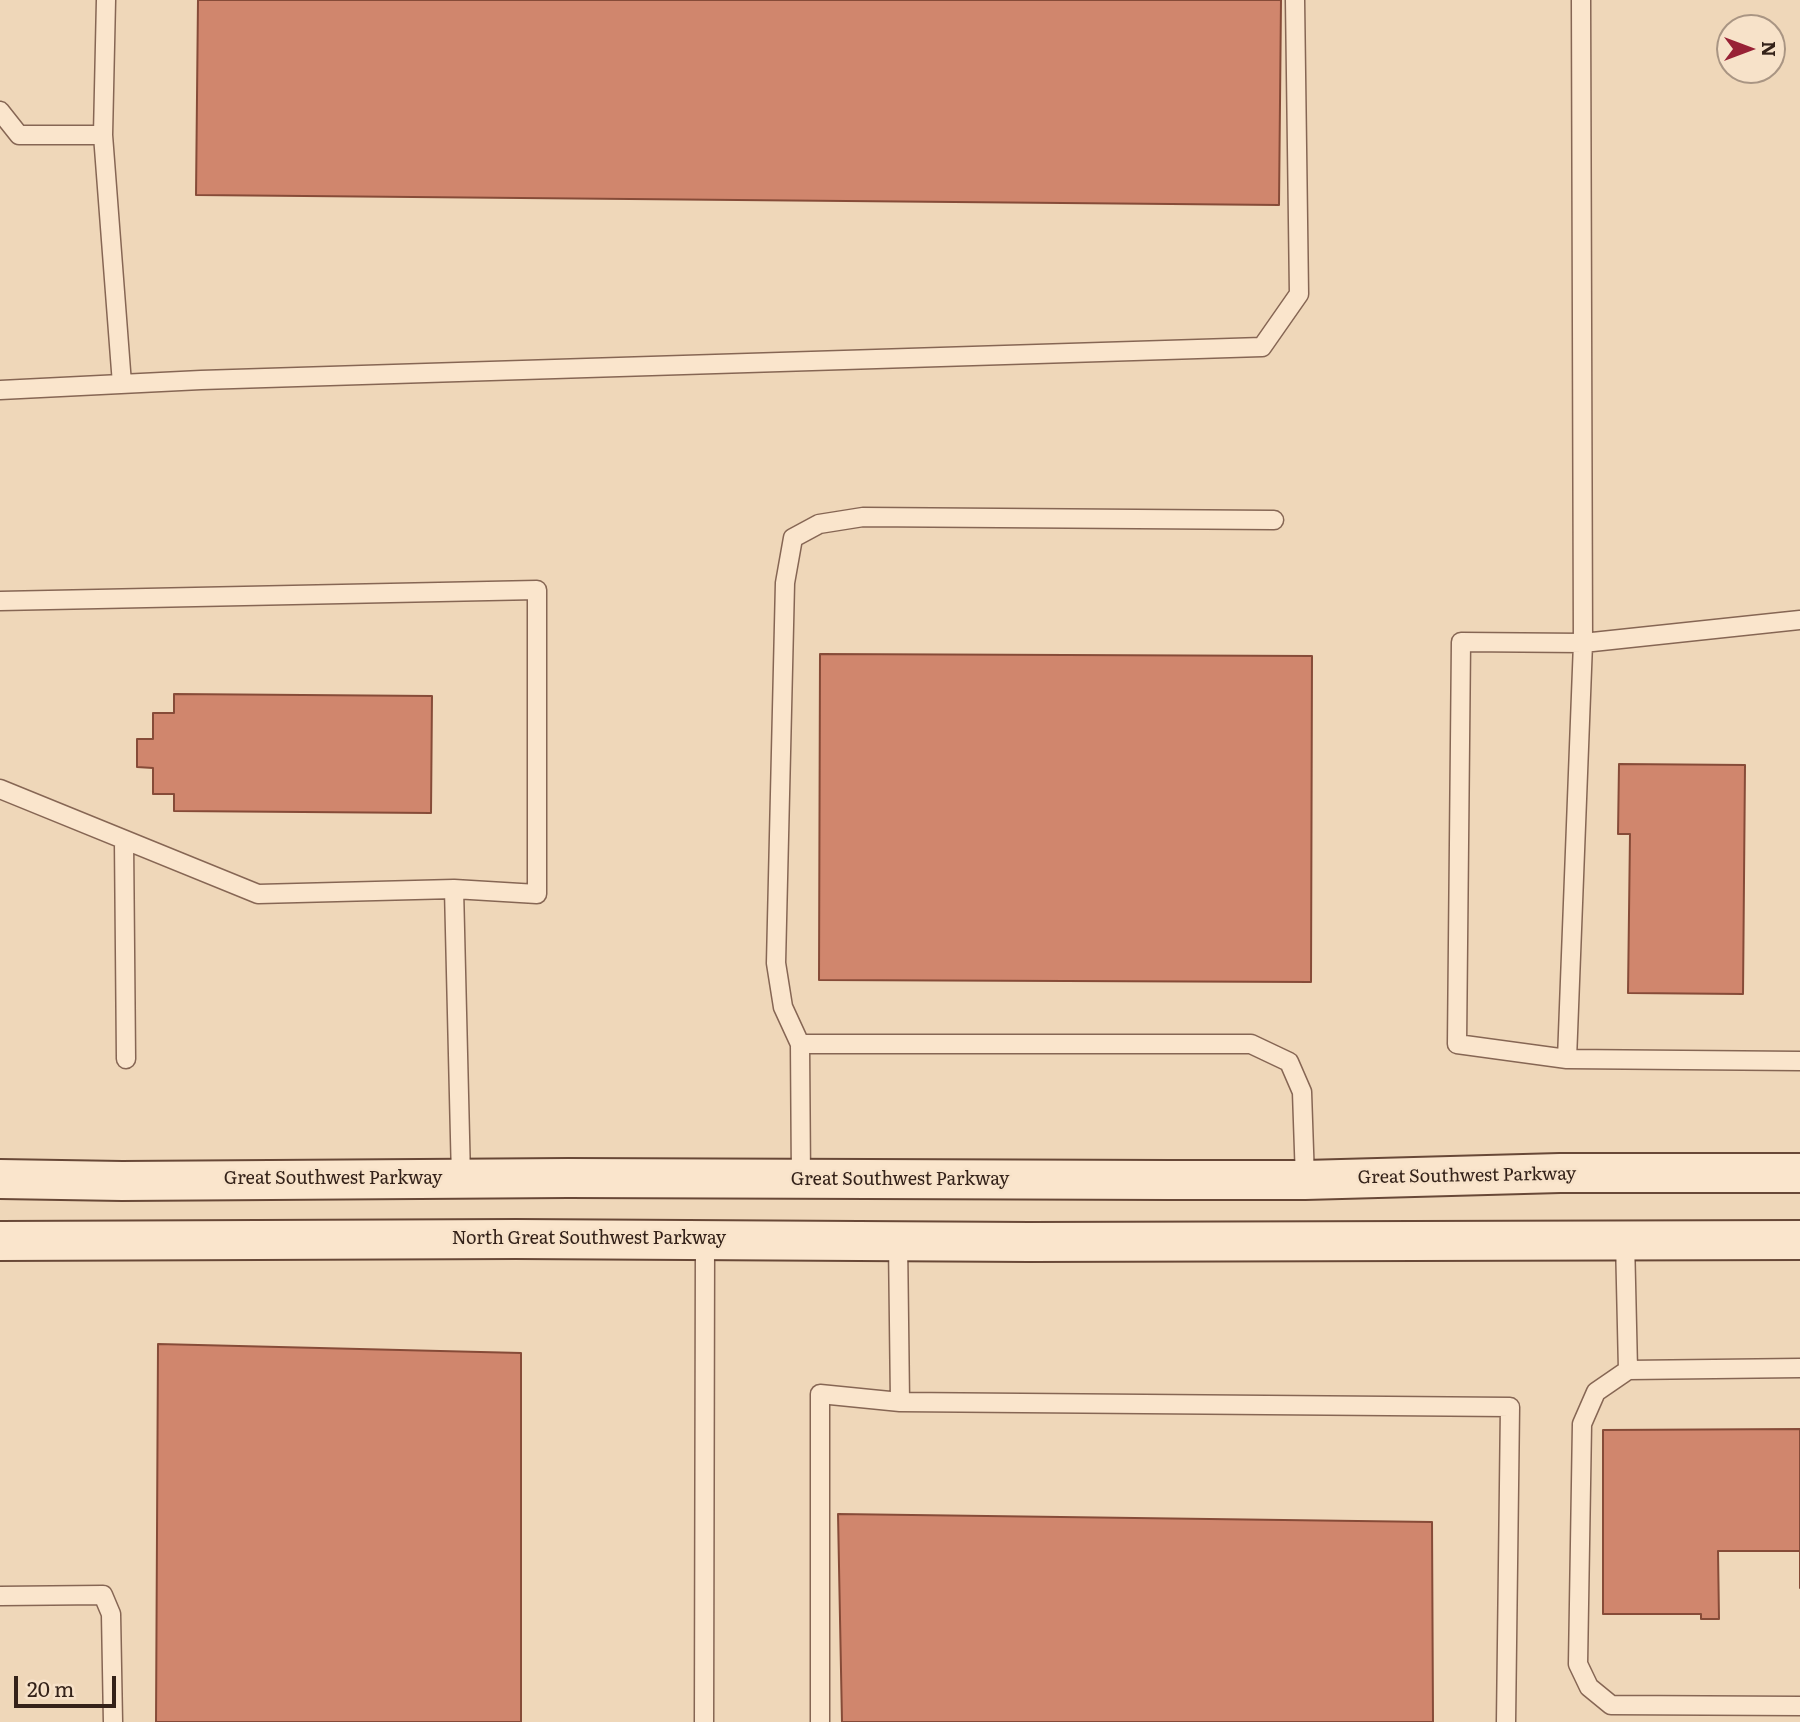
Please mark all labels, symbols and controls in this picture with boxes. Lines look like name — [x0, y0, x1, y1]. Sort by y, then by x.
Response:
north arrow — [1716, 14, 1786, 84]
text: N — [1756, 41, 1784, 57]
street label: Great Southwest Parkway — [1358, 1163, 1576, 1189]
street label: Great Southwest Parkway — [224, 1168, 442, 1190]
street label: Great Southwest Parkway — [791, 1169, 1009, 1191]
street label: North Great Southwest Parkway — [452, 1228, 726, 1250]
scale bar — [18, 1662, 119, 1706]
text: 20 m — [27, 1672, 74, 1703]

